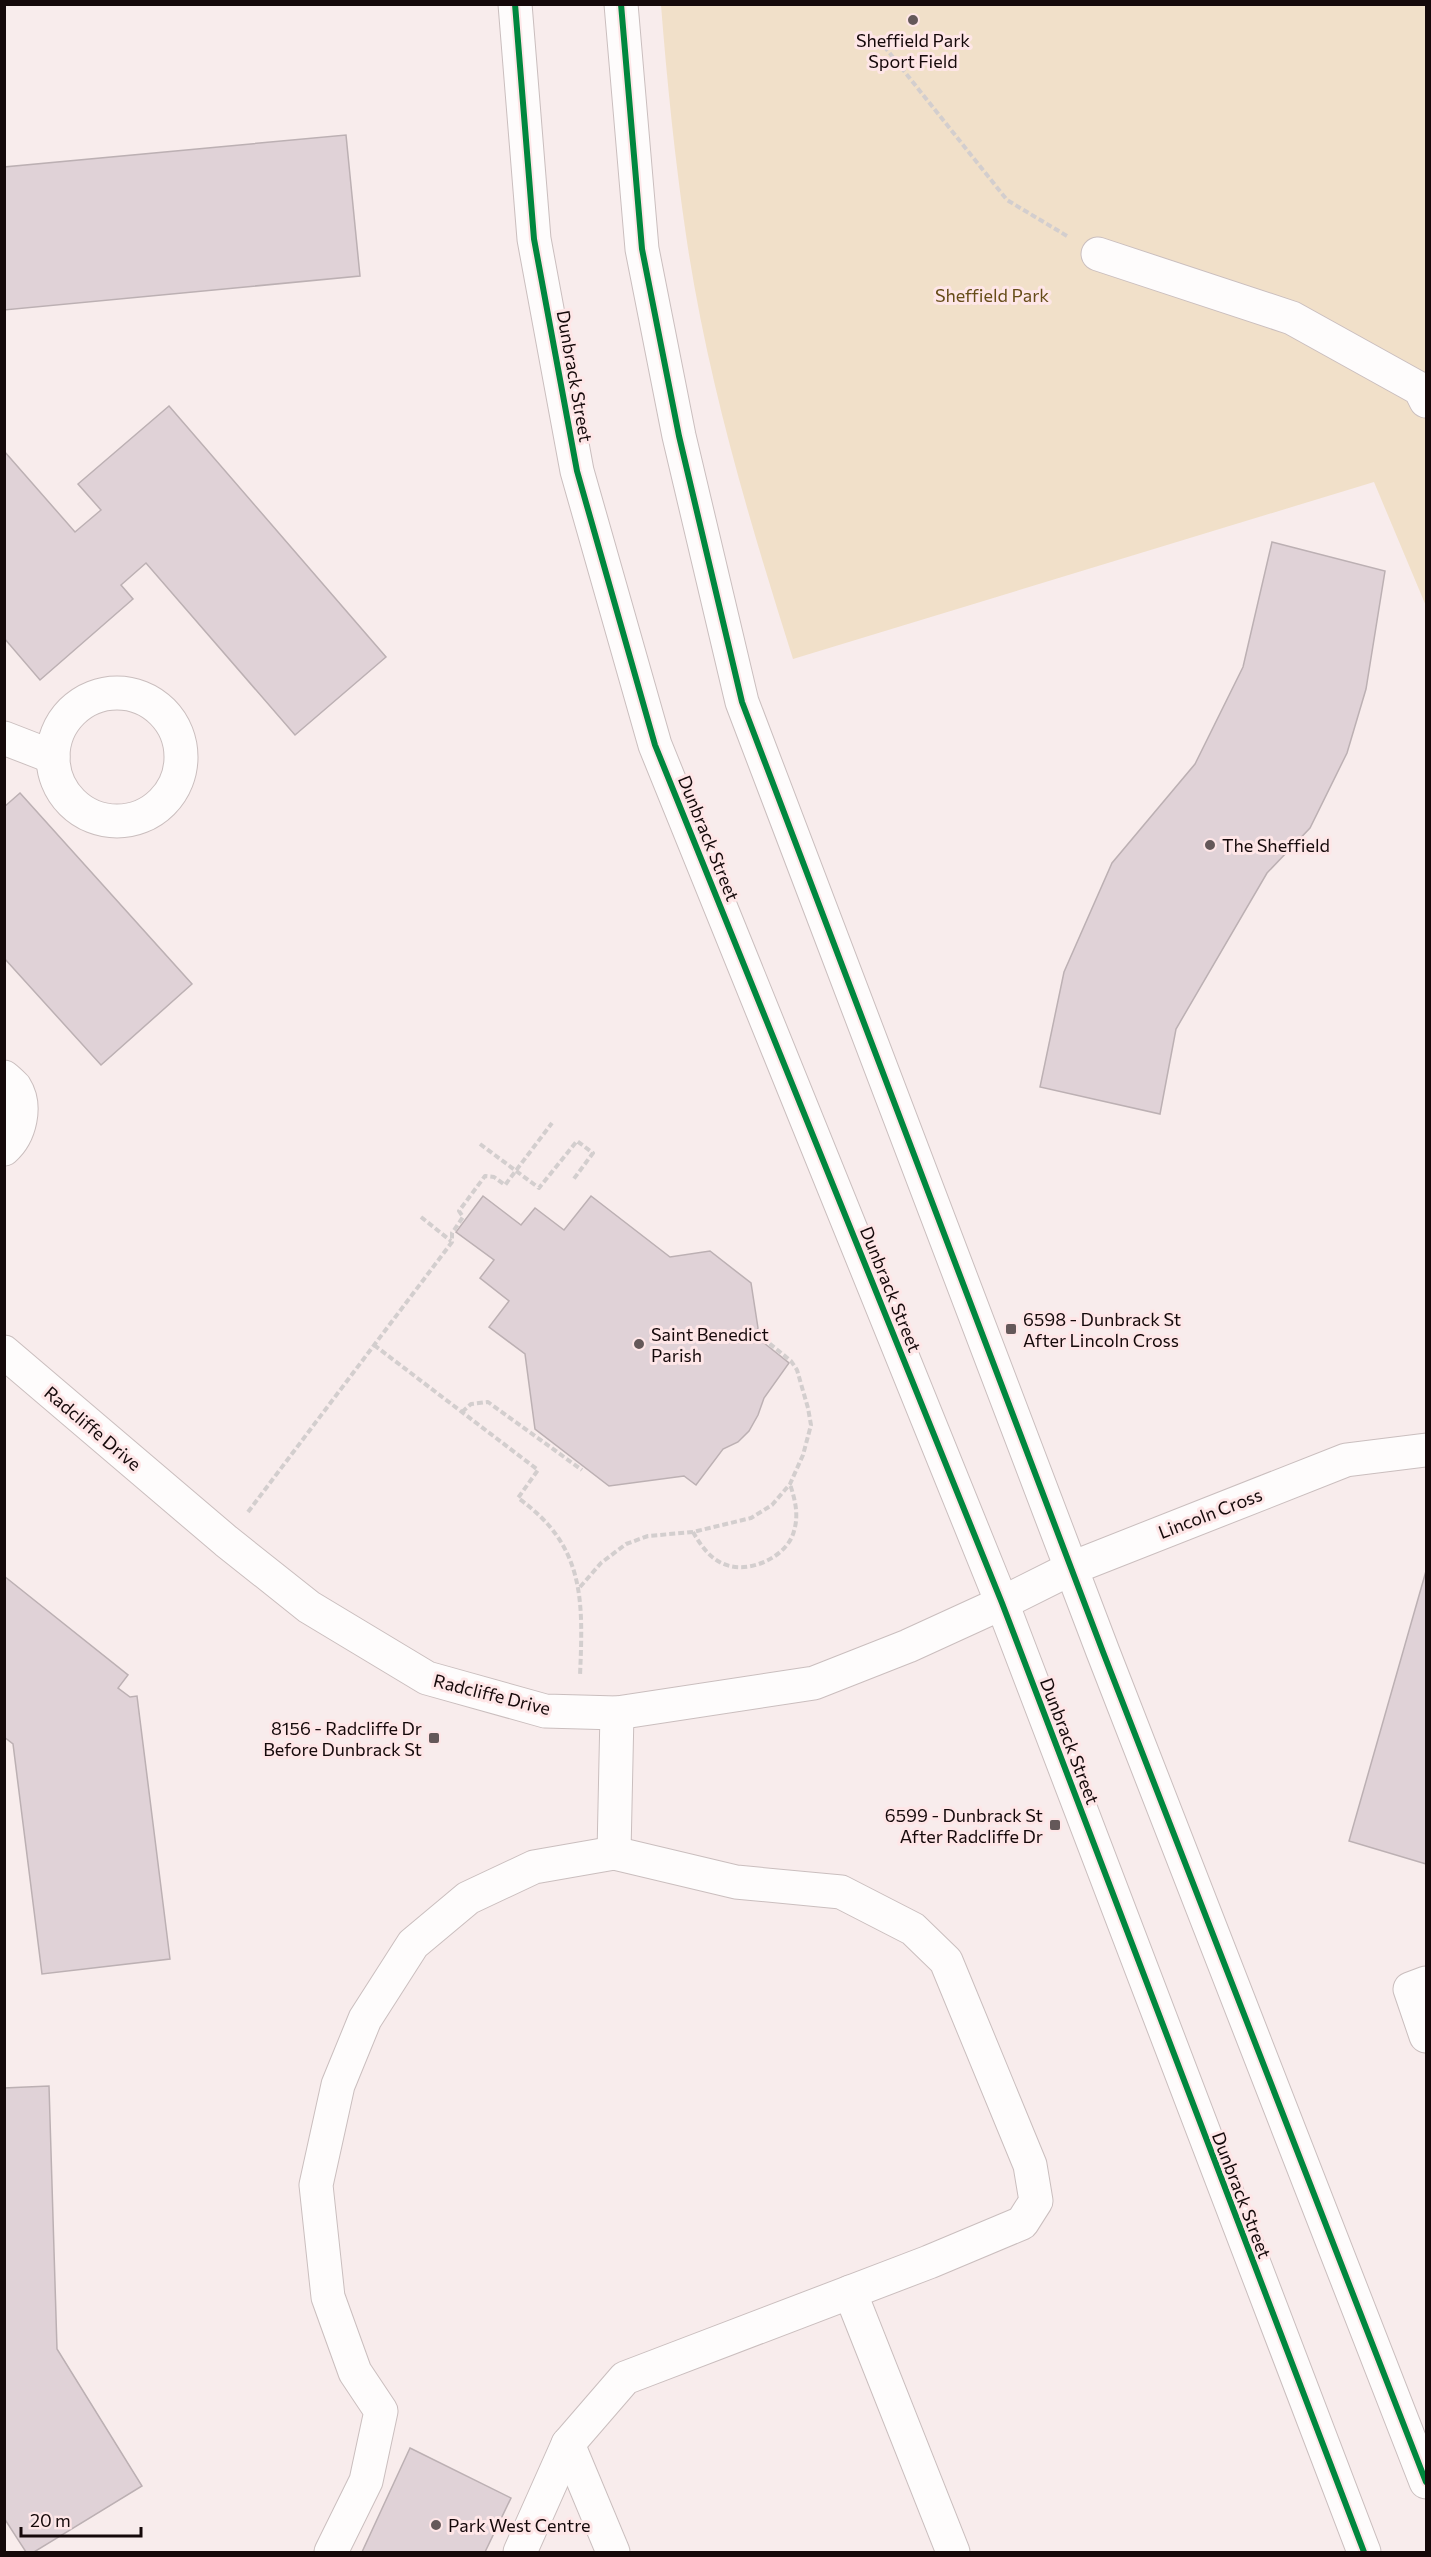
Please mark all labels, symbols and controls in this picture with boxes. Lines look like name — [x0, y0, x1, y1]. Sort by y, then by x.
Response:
marker: Sheffield Park Sport Field — [906, 13, 920, 27]
place label: Sheffield Park Sport Field — [856, 29, 970, 72]
park label: Sheffield Park — [935, 284, 1049, 306]
street label: Dunbrack Street — [553, 308, 597, 444]
street label: Dunbrack Street — [674, 772, 744, 904]
place label: The Sheffield — [1222, 834, 1330, 856]
marker: The Sheffield — [1203, 838, 1217, 852]
street label: Dunbrack Street — [856, 1223, 926, 1355]
place label: 6598 - Dunbrack St After Lincoln Cross — [1023, 1308, 1181, 1351]
marker: 6598 - Dunbrack St After Lincoln Cross — [1004, 1322, 1018, 1336]
place label: Saint Benedict Parish — [651, 1323, 769, 1366]
marker: Saint Benedict Parish — [632, 1337, 646, 1351]
street label: Radcliffe Drive — [40, 1381, 146, 1475]
street label: Lincoln Cross — [1155, 1483, 1265, 1543]
street label: Radcliffe Drive — [431, 1669, 553, 1719]
street label: Dunbrack Street — [1036, 1675, 1104, 1807]
place label: 8156 - Radcliffe Dr Before Dunbrack St — [263, 1717, 422, 1760]
marker: 8156 - Radcliffe Dr Before Dunbrack St — [427, 1731, 441, 1745]
place label: 6599 - Dunbrack St After Radcliffe Dr — [885, 1804, 1043, 1847]
marker: 6599 - Dunbrack St After Radcliffe Dr — [1048, 1818, 1062, 1832]
street label: Dunbrack Street — [1208, 2129, 1276, 2261]
scale bar — [21, 2500, 141, 2538]
text: 20 m — [30, 2509, 71, 2531]
place label: Park West Centre — [448, 2514, 591, 2536]
marker: Park West Centre — [429, 2518, 443, 2532]

